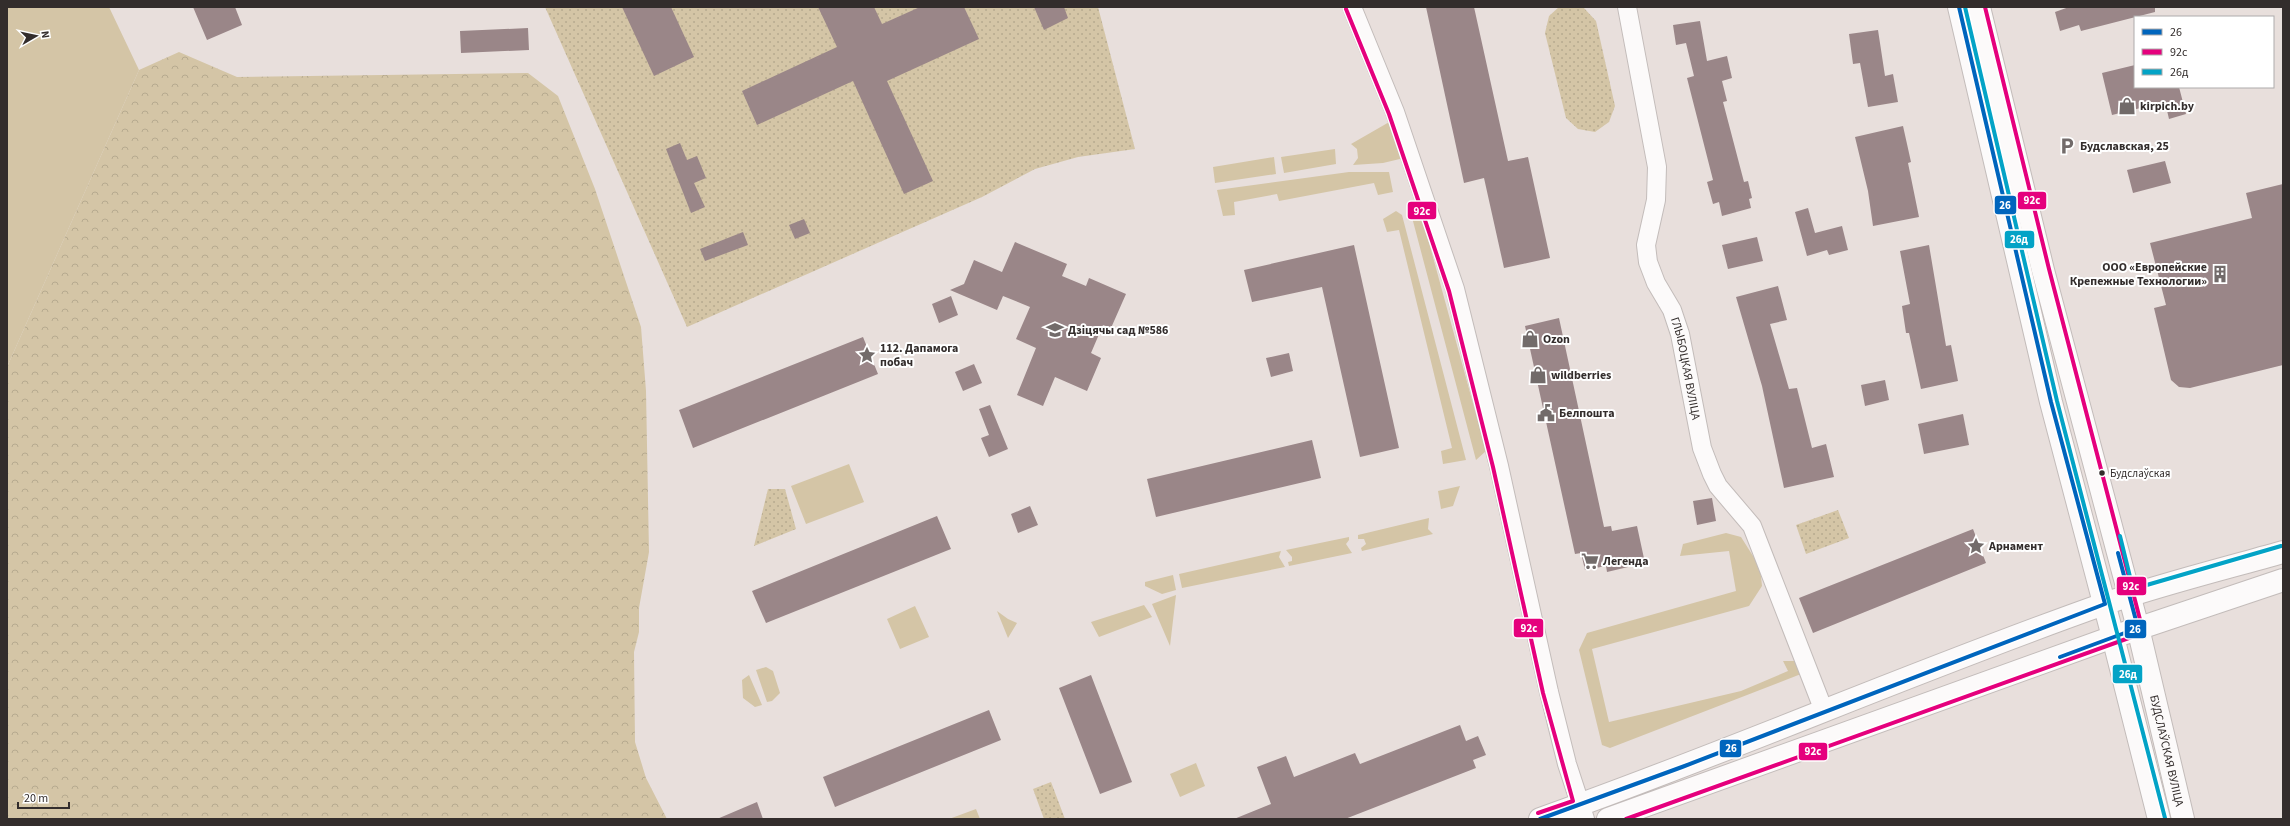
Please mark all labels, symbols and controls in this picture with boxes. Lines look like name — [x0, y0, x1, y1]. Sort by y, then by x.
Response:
north arrow — [16, 16, 56, 56]
legend — [2134, 16, 2274, 88]
text: 26 — [2170, 24, 2182, 41]
text: N — [37, 30, 53, 39]
text: 92с — [2170, 44, 2188, 61]
text: 26д — [2170, 64, 2189, 81]
shop icon: kirpich.by — [2117, 96, 2137, 116]
place label: kirpich.by — [2140, 98, 2195, 115]
parking icon: Будславская, 25 — [2057, 136, 2077, 156]
place label: Будславская, 25 — [2080, 138, 2169, 155]
line badge: 92с — [2017, 191, 2047, 210]
text: 92с — [2024, 193, 2040, 208]
line badge: 26 — [1994, 195, 2017, 215]
text: 26 — [1999, 198, 2011, 213]
line badge: 92с — [1407, 201, 1437, 220]
text: 92с — [1414, 204, 1430, 219]
line badge: 26д — [2004, 230, 2035, 249]
text: 26д — [2010, 232, 2029, 247]
place label: ООО «Европейские Крепежные Технологии» — [2070, 259, 2207, 290]
building icon: ООО «Европейские Крепежные Технологии» — [2210, 264, 2230, 284]
street label: ГЛЫБОЦКАЯ ВУЛІЦА — [1666, 315, 1705, 422]
school or university icon: Дзіцячы сад №586 — [1045, 320, 1065, 340]
place label: Дзіцячы сад №586 — [1068, 322, 1168, 339]
shop icon: Ozon — [1520, 329, 1540, 349]
place label: Ozon — [1543, 331, 1570, 348]
place label: 112. Дапамога побач — [880, 340, 958, 371]
place icon: 112. Дапамога побач — [857, 345, 877, 365]
shop icon: wildberries — [1528, 365, 1548, 385]
place label: wildberries — [1551, 367, 1611, 384]
public building icon: Белпошта — [1536, 403, 1556, 423]
place label: Белпошта — [1559, 405, 1614, 422]
place label: Будслаўская — [2110, 466, 2170, 481]
marker: Будслаўская — [2097, 468, 2107, 478]
place icon: Арнамент — [1966, 536, 1986, 556]
place label: Арнамент — [1988, 538, 2043, 555]
supermarket icon: Легенда — [1580, 551, 1600, 571]
place label: Легенда — [1602, 553, 1649, 570]
line badge: 92с — [2116, 576, 2147, 596]
text: 92с — [2123, 579, 2139, 594]
line badge: 92с — [1513, 618, 1544, 638]
line badge: 26 — [2124, 619, 2147, 639]
text: 92с — [1521, 621, 1537, 636]
text: 26 — [2129, 622, 2141, 637]
line badge: 26д — [2112, 664, 2143, 684]
text: 26д — [2119, 667, 2138, 682]
street label: БУДСЛАЎСКАЯ ВУЛІЦА — [2146, 693, 2188, 809]
line badge: 26 — [1719, 739, 1742, 758]
text: 26 — [1725, 741, 1737, 756]
line badge: 92с — [1798, 742, 1828, 761]
text: 92с — [1805, 744, 1821, 759]
scale bar — [18, 784, 69, 810]
text: 20 m — [24, 790, 48, 807]

